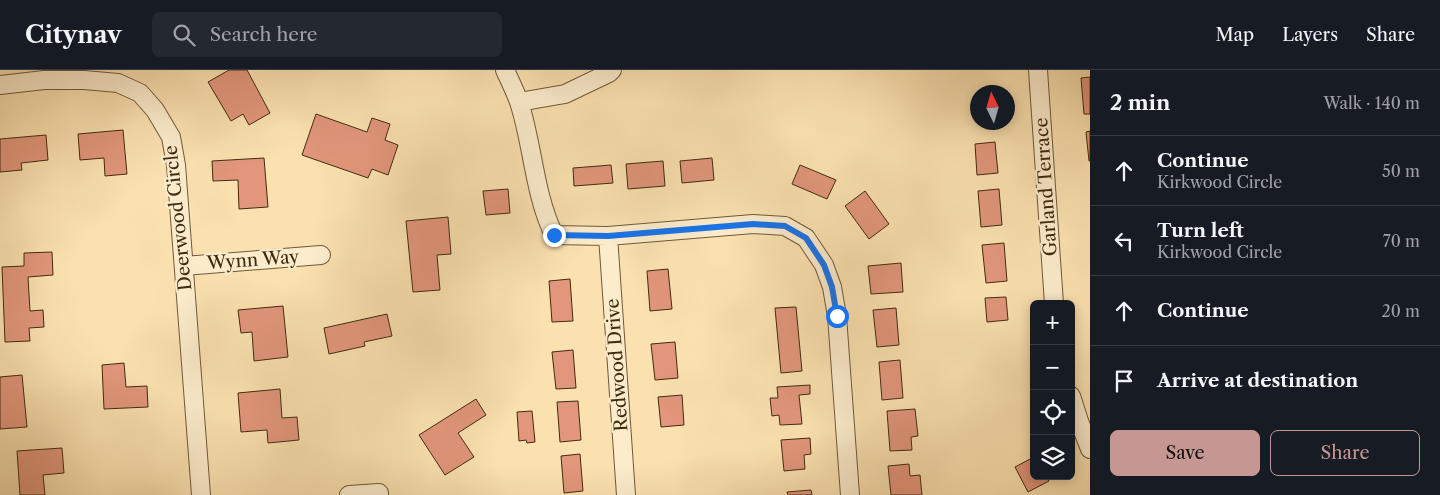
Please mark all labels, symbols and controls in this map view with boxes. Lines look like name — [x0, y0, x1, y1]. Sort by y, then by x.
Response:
search box — [152, 12, 502, 57]
text: Citynav — [25, 20, 122, 49]
icon: search — [170, 21, 198, 49]
text: Search here — [210, 23, 317, 46]
text: Map — [1216, 24, 1254, 46]
text: Layers — [1282, 24, 1338, 46]
text: Share — [1366, 24, 1415, 46]
north arrow — [970, 85, 1015, 130]
text: 2 min — [1110, 90, 1170, 115]
text: Walk · 140 m — [1323, 93, 1420, 113]
street label: Garland Terrace — [1030, 117, 1062, 257]
street label: Deerwood Circle — [159, 144, 197, 292]
text: Continue — [1157, 149, 1249, 172]
icon: ahead — [1110, 157, 1138, 185]
text: 50 m — [1382, 161, 1420, 181]
text: Kirkwood Circle — [1157, 172, 1282, 192]
text: Turn left — [1157, 219, 1244, 242]
route end — [543, 224, 566, 247]
icon: left — [1110, 227, 1138, 255]
text: 70 m — [1383, 231, 1420, 251]
text: Kirkwood Circle — [1157, 242, 1282, 262]
street label: Wynn Way — [205, 246, 301, 274]
icon: ahead — [1110, 297, 1138, 325]
street label: Redwood Drive — [601, 298, 633, 432]
text: Continue — [1157, 299, 1249, 322]
map controls — [1030, 300, 1075, 480]
button: + — [1030, 300, 1075, 345]
text: 20 m — [1381, 301, 1420, 321]
route start — [826, 305, 849, 328]
button: − — [1030, 345, 1075, 390]
icon: arrive — [1110, 367, 1138, 395]
text: Arrive at destination — [1157, 369, 1358, 392]
button: locate — [1030, 390, 1075, 435]
button: Save — [1110, 430, 1260, 476]
button: Share — [1270, 430, 1420, 476]
button: layers — [1030, 435, 1075, 480]

